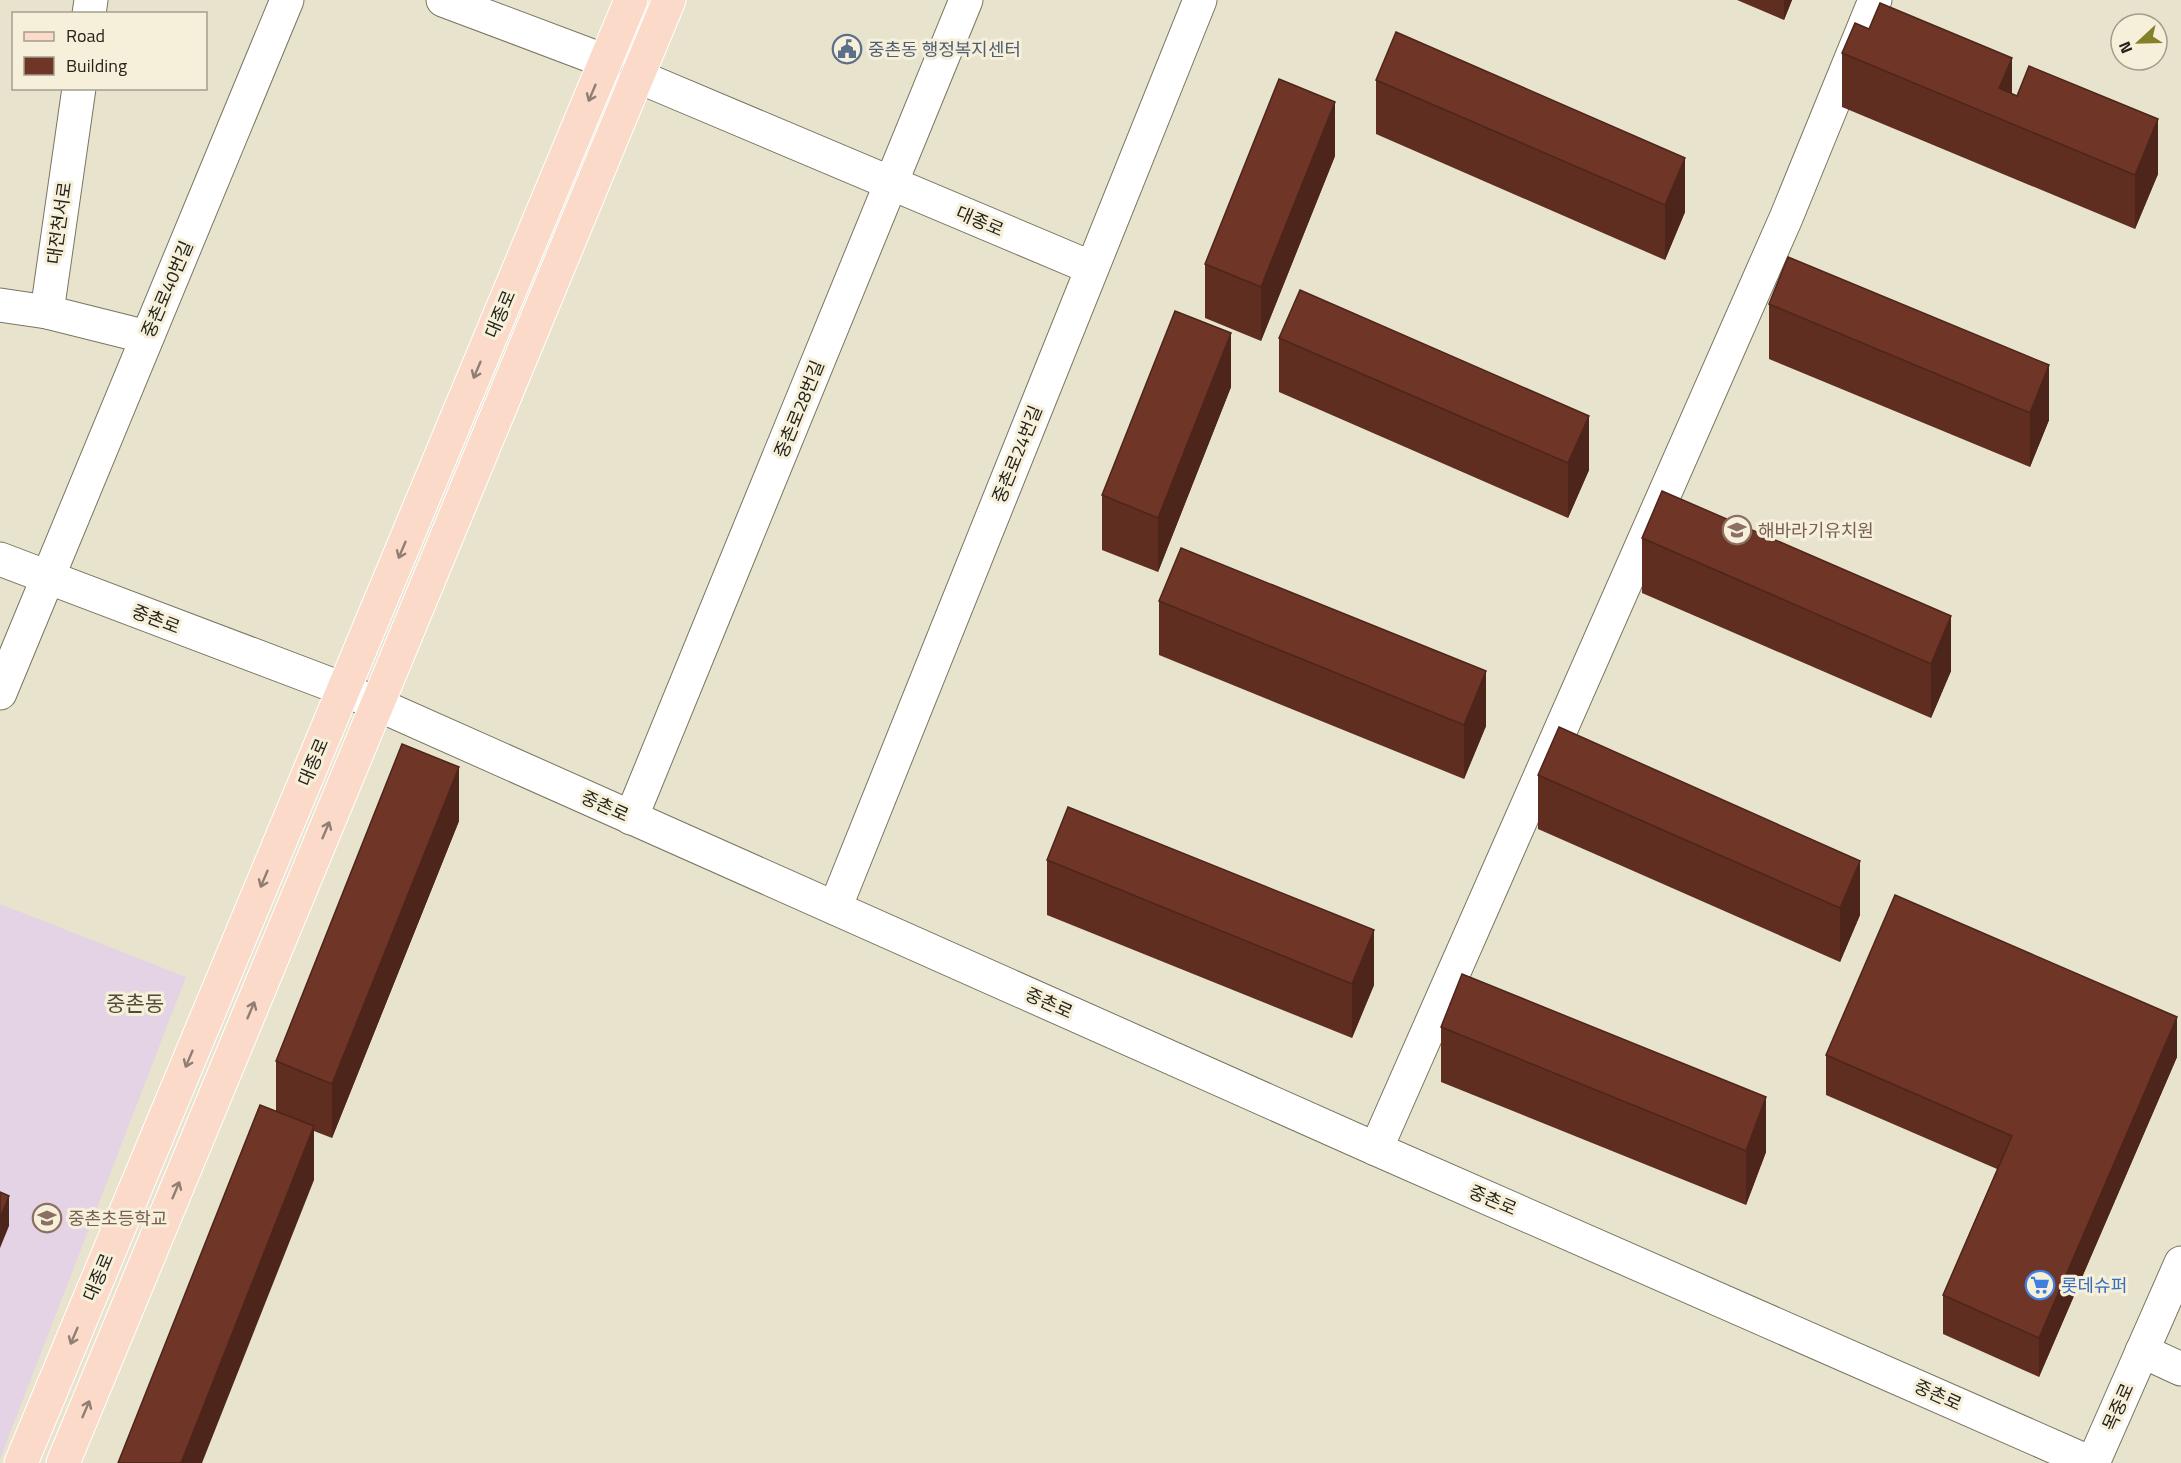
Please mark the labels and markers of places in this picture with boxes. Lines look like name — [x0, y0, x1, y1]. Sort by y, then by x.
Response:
public building icon: 중촌동 행정복지센터 — [831, 33, 863, 65]
place label: 중촌동 행정복지센터 — [868, 36, 1021, 63]
school or university icon: 해바라기유치원 — [1721, 514, 1753, 546]
place label: 해바라기유치원 — [1758, 517, 1874, 544]
school or university icon: 중촌초등학교 — [31, 1202, 63, 1234]
place label: 중촌초등학교 — [68, 1205, 167, 1232]
supermarket icon: 롯데슈퍼 — [2024, 1269, 2056, 1301]
place label: 롯데슈퍼 — [2061, 1272, 2127, 1299]

